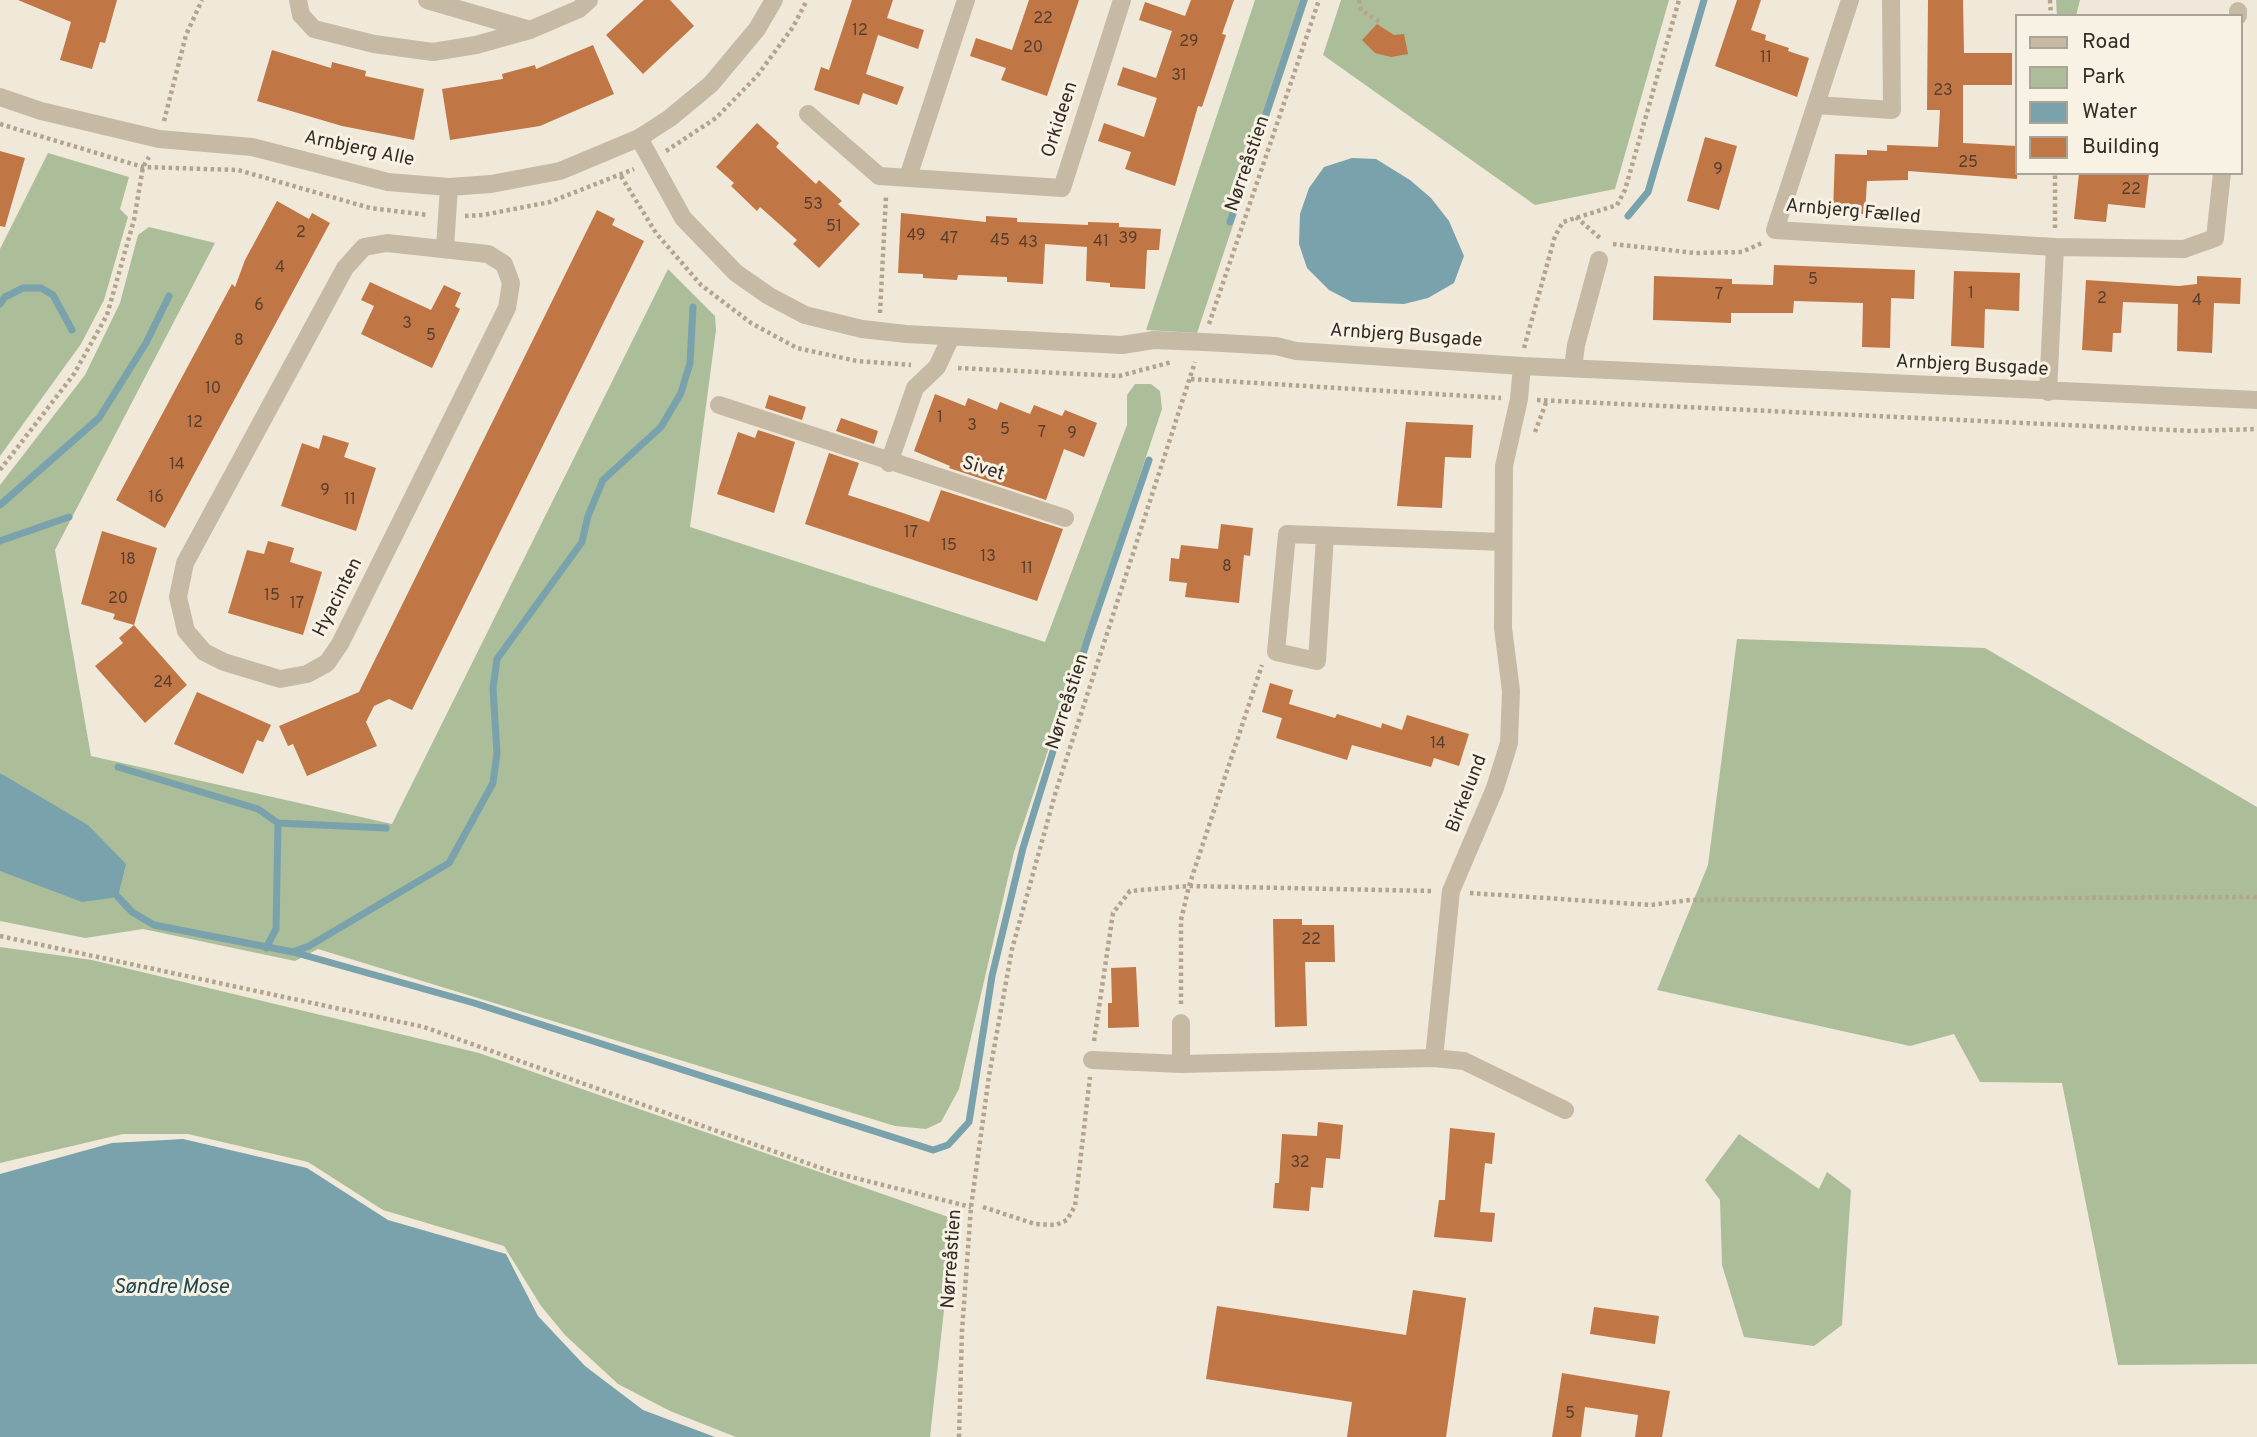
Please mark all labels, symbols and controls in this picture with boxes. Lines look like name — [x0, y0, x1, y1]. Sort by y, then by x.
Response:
house number: 22 — [1033, 10, 1053, 30]
legend — [2016, 14, 2243, 175]
house number: 12 — [852, 22, 868, 42]
text: Road — [2082, 29, 2131, 56]
house number: 29 — [1179, 33, 1199, 53]
house number: 20 — [1023, 39, 1043, 59]
house number: 11 — [1760, 49, 1772, 69]
text: Park — [2082, 64, 2125, 91]
house number: 31 — [1171, 67, 1187, 87]
street label: Orkideen — [1038, 79, 1084, 161]
house number: 23 — [1933, 82, 1953, 102]
text: Water — [2082, 99, 2137, 126]
street label: Nørreåstien — [1222, 113, 1276, 215]
street label: Arnbjerg Alle — [302, 127, 416, 173]
text: Building — [2082, 134, 2160, 161]
house number: 25 — [1958, 154, 1978, 174]
house number: 9 — [1713, 161, 1723, 181]
house number: 22 — [2121, 181, 2141, 201]
house number: 53 — [803, 196, 823, 216]
street label: Arnbjerg Fælled — [1785, 196, 1921, 230]
house number: 51 — [826, 218, 842, 238]
house number: 2 — [296, 224, 306, 244]
house number: 49 — [906, 227, 926, 247]
house number: 47 — [940, 230, 958, 250]
house number: 39 — [1119, 230, 1137, 250]
house number: 45 — [990, 232, 1010, 252]
house number: 41 — [1093, 233, 1109, 253]
house number: 43 — [1018, 234, 1038, 254]
house number: 4 — [275, 259, 285, 279]
house number: 5 — [1808, 271, 1818, 291]
house number: 1 — [1968, 285, 1974, 305]
house number: 7 — [1715, 286, 1723, 306]
house number: 2 — [2097, 290, 2107, 310]
house number: 4 — [2192, 292, 2202, 312]
house number: 6 — [254, 297, 264, 317]
house number: 3 — [402, 315, 412, 335]
street label: Arnbjerg Busgade — [1329, 320, 1483, 354]
house number: 5 — [426, 327, 436, 347]
house number: 8 — [234, 332, 244, 352]
street label: Arnbjerg Busgade — [1895, 352, 2049, 382]
house number: 10 — [205, 380, 221, 400]
house number: 1 — [937, 409, 943, 429]
house number: 12 — [187, 414, 203, 434]
house number: 3 — [967, 417, 977, 437]
house number: 5 — [1000, 421, 1010, 441]
house number: 7 — [1038, 424, 1046, 444]
house number: 9 — [1067, 425, 1077, 445]
street label: Sivet — [959, 453, 1007, 487]
house number: 14 — [169, 456, 185, 476]
house number: 9 — [320, 482, 330, 502]
house number: 16 — [148, 489, 164, 509]
house number: 11 — [344, 491, 356, 511]
house number: 17 — [904, 524, 918, 544]
house number: 15 — [941, 537, 957, 557]
house number: 13 — [980, 548, 996, 568]
house number: 18 — [120, 551, 136, 571]
street label: Hyacinten — [309, 554, 369, 642]
house number: 8 — [1222, 558, 1232, 578]
house number: 11 — [1021, 560, 1033, 580]
house number: 15 — [264, 587, 280, 607]
house number: 20 — [108, 590, 128, 610]
house number: 17 — [290, 595, 304, 615]
street label: Nørreåstien — [1043, 651, 1095, 753]
house number: 24 — [153, 674, 173, 694]
house number: 14 — [1430, 735, 1446, 755]
street label: Birkelund — [1443, 752, 1493, 836]
house number: 22 — [1301, 931, 1321, 951]
house number: 32 — [1290, 1154, 1310, 1174]
street label: Nørreåstien — [938, 1208, 968, 1310]
water label: Søndre Mose — [113, 1276, 229, 1302]
house number: 5 — [1565, 1405, 1575, 1425]

